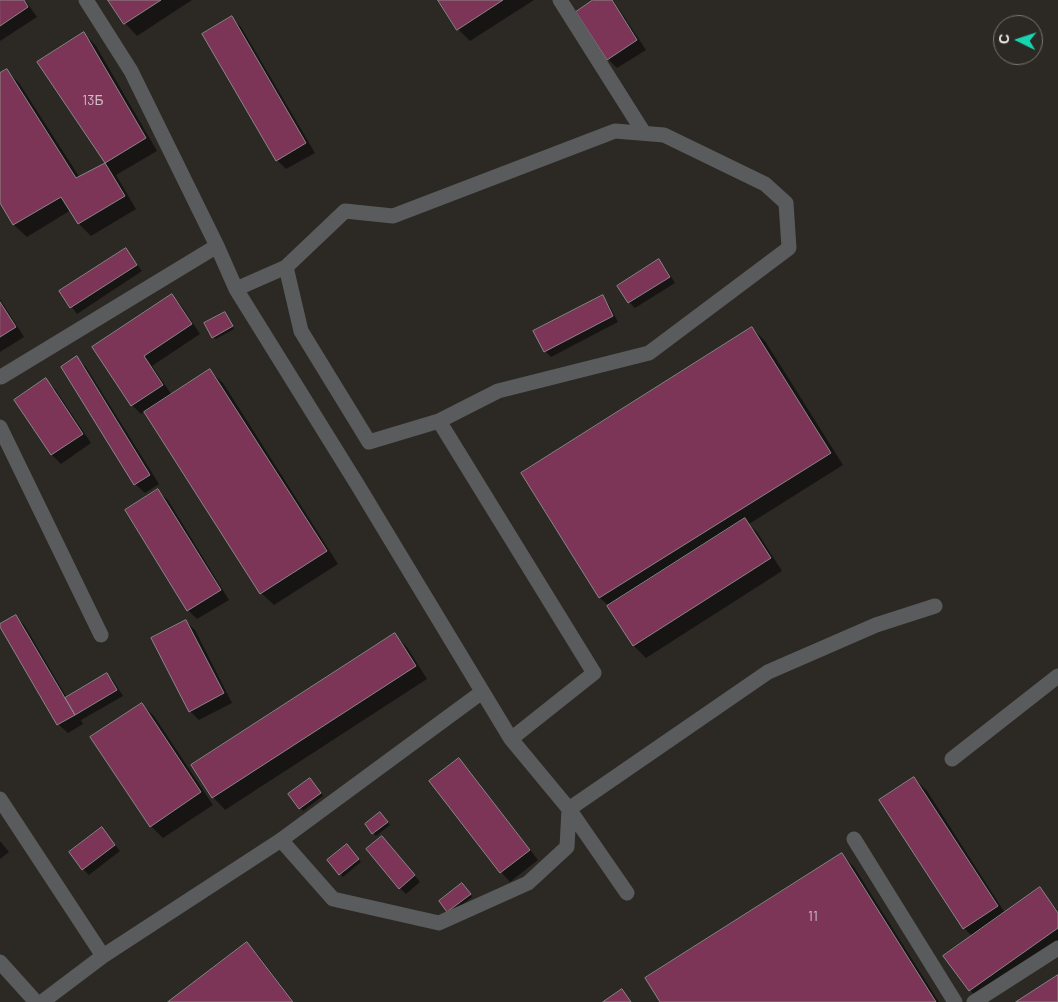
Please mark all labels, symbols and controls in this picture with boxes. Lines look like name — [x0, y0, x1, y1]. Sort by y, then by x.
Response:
north arrow — [993, 15, 1043, 65]
text: С — [995, 33, 1012, 45]
house number: 13Б — [82, 92, 104, 108]
house number: 11 — [808, 908, 818, 924]

